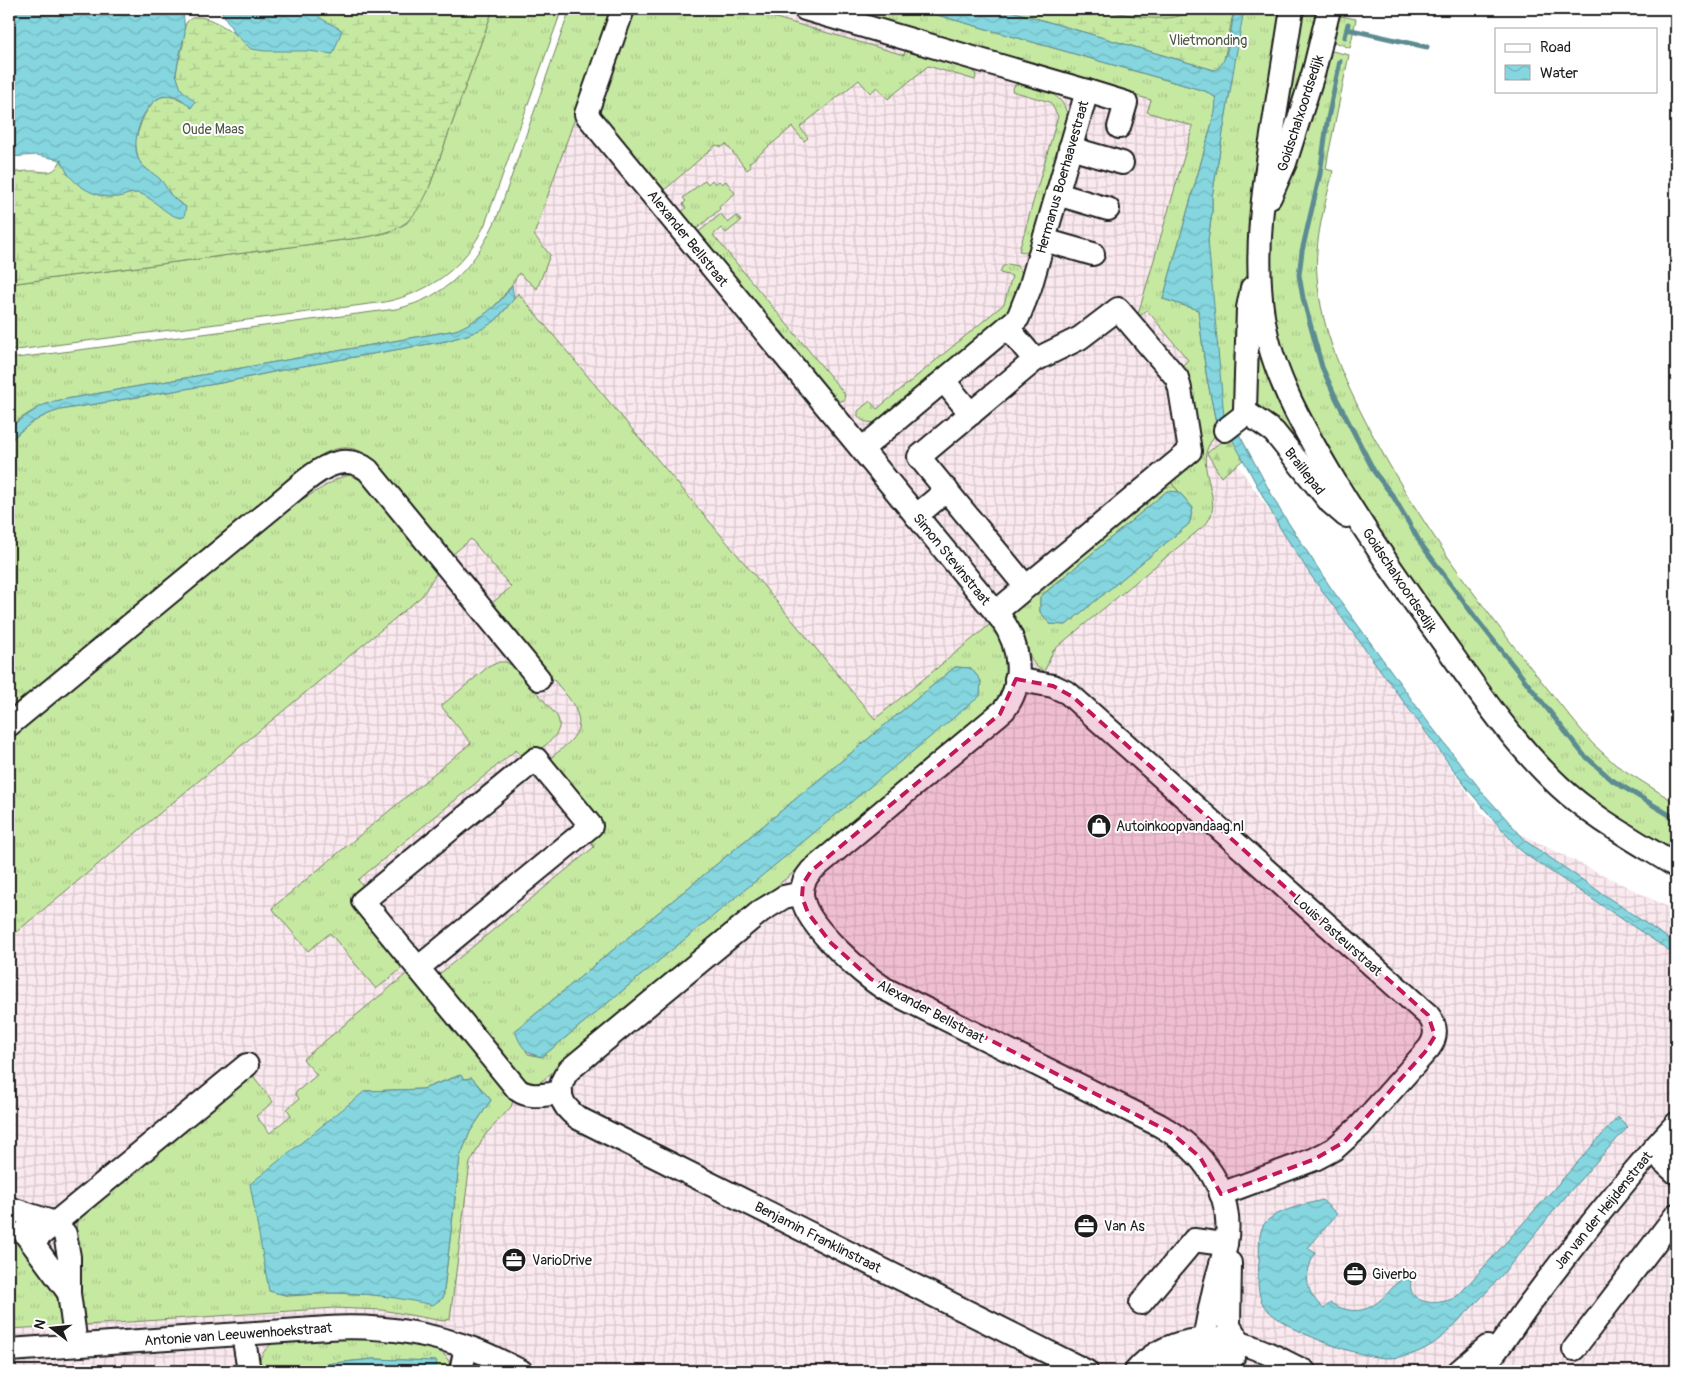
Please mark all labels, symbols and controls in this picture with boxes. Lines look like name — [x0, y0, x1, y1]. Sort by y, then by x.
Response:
legend — [1495, 28, 1658, 92]
park label: Vlietmonding — [1169, 32, 1247, 49]
text: Road — [1540, 38, 1571, 57]
street label: Goidschalxoordsedijk — [1274, 53, 1327, 174]
text: Water — [1540, 64, 1579, 83]
street label: Hermanus Boerhaavestraat — [1032, 98, 1093, 256]
park label: Oude Maas — [182, 121, 245, 138]
street label: Alexander Bellstraat — [644, 187, 732, 290]
street label: Braillepad — [1281, 444, 1328, 499]
street label: Simon Stevinstraat — [909, 510, 994, 609]
street label: Goidschalxoordsedijk — [1359, 525, 1441, 636]
shop icon: Autoinkoopvandaag.nl — [1086, 813, 1112, 839]
place label: Autoinkoopvandaag.nl — [1116, 818, 1244, 835]
street label: Louis Pasteurstraat — [1290, 891, 1386, 980]
street label: Alexander Bellstraat — [874, 976, 988, 1047]
street label: Jan van der Heijdenstraat — [1551, 1148, 1656, 1273]
street label: Benjamin Franklinstraat — [752, 1198, 884, 1277]
office icon: Van As — [1073, 1213, 1099, 1239]
place label: Van As — [1104, 1218, 1146, 1235]
office icon: VarioDrive — [501, 1247, 527, 1273]
place label: VarioDrive — [532, 1252, 592, 1269]
office icon: Giverbo — [1342, 1261, 1368, 1287]
place label: Giverbo — [1372, 1266, 1417, 1283]
north arrow — [28, 1302, 78, 1352]
text: N — [31, 1318, 49, 1331]
street label: Antonie van Leeuwenhoekstraat — [144, 1319, 333, 1350]

